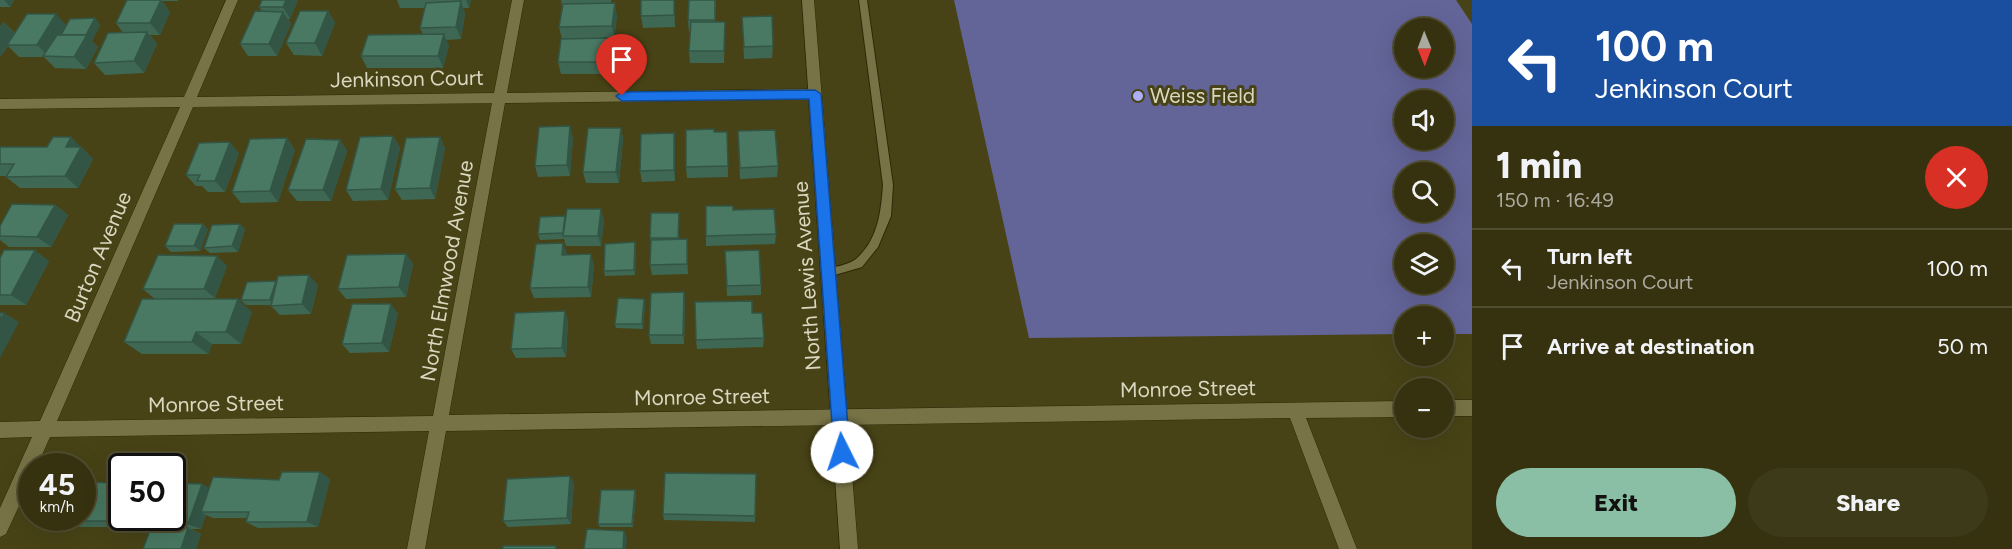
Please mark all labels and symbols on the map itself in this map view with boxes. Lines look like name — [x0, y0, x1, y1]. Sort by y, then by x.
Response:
north arrow — [1394, 18, 1454, 78]
pin — [596, 34, 647, 96]
street label: Jenkinson Court — [330, 65, 484, 92]
place label: Weiss Field — [1150, 83, 1255, 108]
marker: Weiss Field — [1131, 89, 1145, 103]
street label: North Elmwood Avenue — [415, 158, 478, 383]
street label: North Lewis Avenue — [787, 180, 826, 372]
street label: Burton Avenue — [59, 188, 136, 326]
street label: Monroe Street — [1120, 375, 1256, 402]
street label: Monroe Street — [634, 383, 770, 410]
street label: Monroe Street — [148, 390, 284, 417]
position arrow — [810, 420, 874, 484]
speed limit sign: 50 — [108, 453, 186, 531]

